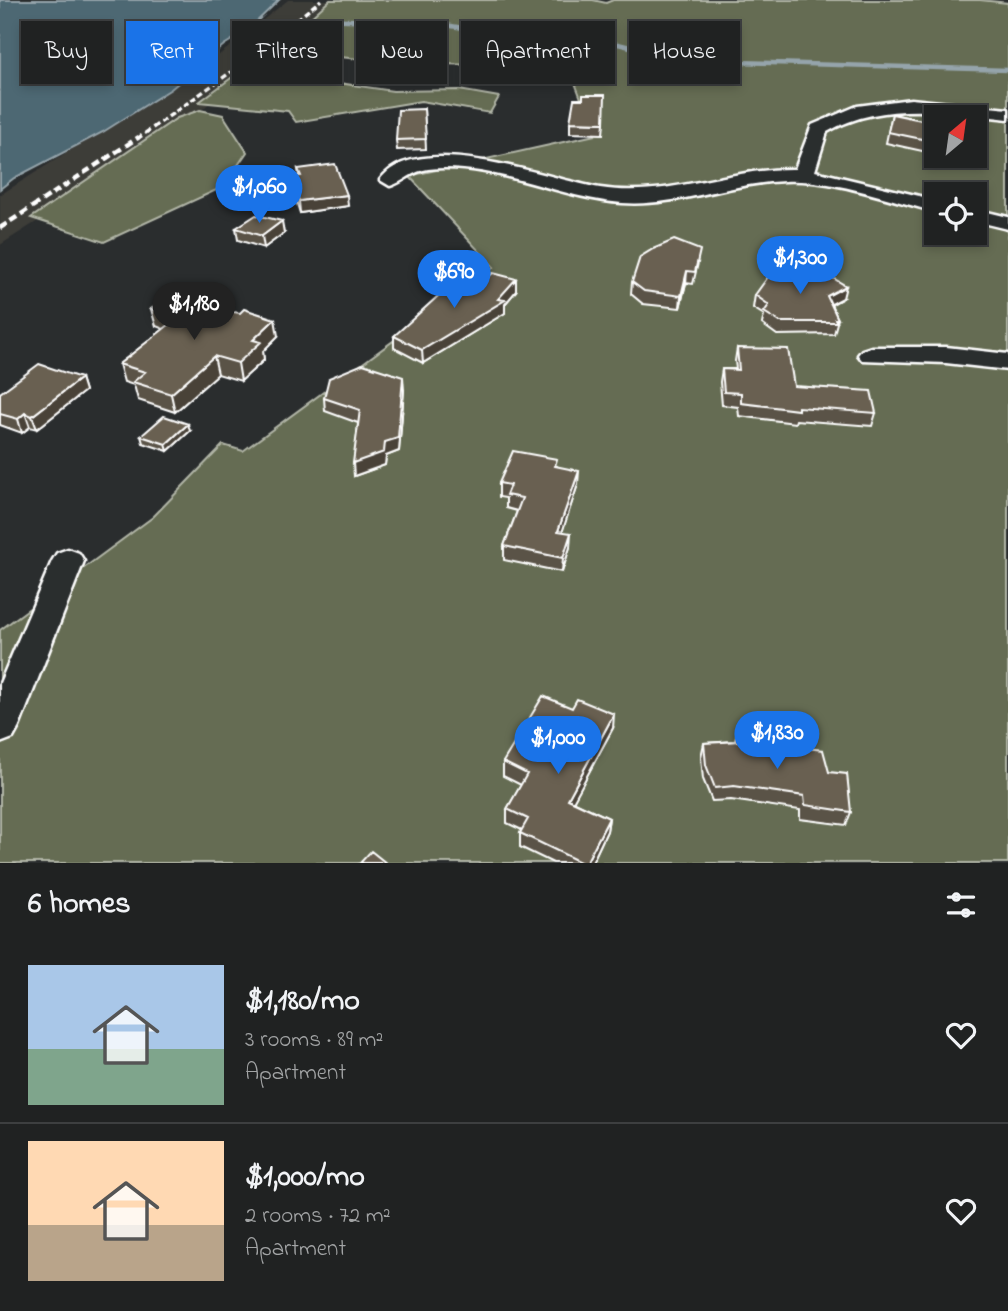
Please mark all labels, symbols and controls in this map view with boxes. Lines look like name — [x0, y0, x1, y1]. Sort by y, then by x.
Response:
chip: Buy — [21, 21, 112, 84]
chip: Rent — [126, 21, 218, 84]
chip: Filters — [232, 21, 342, 84]
chip: New — [356, 21, 447, 84]
chip: Apartment — [461, 21, 615, 84]
chip: House — [629, 21, 740, 84]
north arrow — [924, 105, 987, 168]
map controls — [924, 105, 987, 245]
pin: $1,060 — [202, 166, 316, 225]
text: $1,060 — [231, 171, 287, 204]
button: locate — [924, 182, 987, 245]
pin: $1,300 — [743, 236, 857, 296]
text: $1,300 — [773, 242, 827, 275]
pin: $690 — [413, 250, 495, 310]
text: $690 — [434, 256, 474, 289]
pin: $1,180 — [137, 282, 251, 342]
text: $1,180 — [168, 288, 220, 321]
pin: $1,830 — [720, 712, 834, 771]
pin: $1,000 — [501, 716, 615, 776]
text: $1,830 — [750, 717, 804, 750]
text: $1,000 — [531, 722, 586, 755]
text: 6 homes — [28, 883, 131, 927]
icon: filters — [942, 886, 980, 924]
text: $1,180/mo — [245, 980, 360, 1024]
icon: home — [84, 993, 168, 1077]
icon: heart — [942, 1016, 980, 1054]
text: 3 rooms · 89 m² — [245, 1024, 383, 1057]
text: Apartment — [245, 1057, 346, 1090]
text: $1,000/mo — [245, 1156, 365, 1200]
icon: home — [84, 1169, 168, 1253]
icon: heart — [942, 1192, 980, 1230]
text: 2 rooms · 72 m² — [245, 1200, 391, 1233]
text: Apartment — [245, 1233, 346, 1266]

